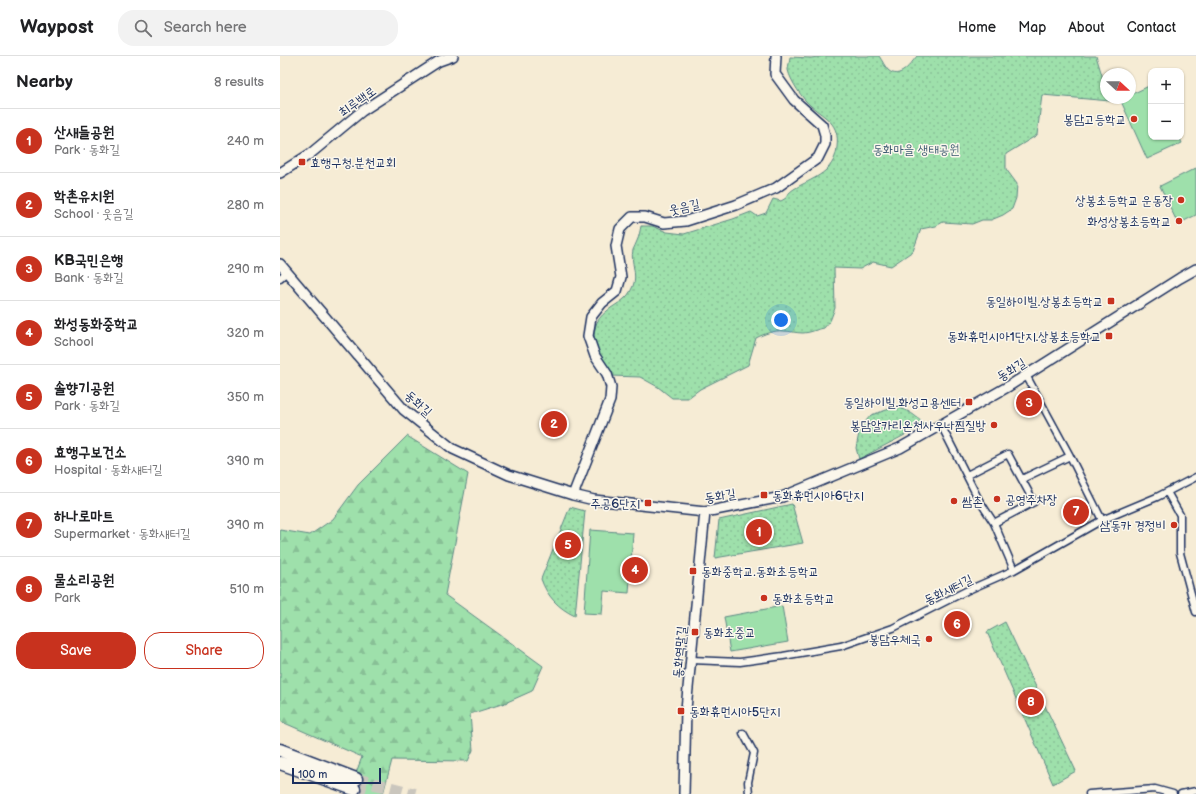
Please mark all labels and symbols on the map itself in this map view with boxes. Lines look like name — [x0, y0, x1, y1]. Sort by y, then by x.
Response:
north arrow — [1100, 68, 1136, 104]
street label: 최루백로 — [336, 83, 379, 121]
place label: 봉담고등학교 — [1063, 112, 1126, 128]
marker: 봉담고등학교 — [1129, 114, 1139, 124]
park label: 동화마을 생태공원 — [872, 142, 960, 158]
place label: 효행구청.분천교회 — [310, 155, 396, 171]
marker: 효행구청.분천교회 — [297, 157, 307, 167]
place label: 상봉초등학교 운동장 — [1075, 193, 1173, 209]
marker: 상봉초등학교 운동장 — [1176, 195, 1186, 205]
street label: 웃음길 — [667, 196, 701, 218]
place label: 화성상봉초등학교 — [1087, 214, 1171, 230]
marker: 화성상봉초등학교 — [1174, 216, 1184, 226]
place label: 동일하이빌.상봉초등학교 — [985, 294, 1103, 310]
marker: 동일하이빌.상봉초등학교 — [1106, 296, 1116, 306]
your location — [771, 310, 791, 330]
place label: 동화휴먼시아1단지.상봉초등학교 — [947, 329, 1101, 345]
marker: 동화휴먼시아1단지.상봉초등학교 — [1104, 331, 1114, 341]
street label: 동화길 — [994, 355, 1029, 385]
street label: 동화길 — [401, 387, 435, 420]
pin: 3 — [1016, 388, 1042, 418]
place label: 동일하이빌.화성고용센터 — [843, 395, 961, 411]
marker: 동일하이빌.화성고용센터 — [964, 397, 974, 407]
pin: 2 — [541, 409, 567, 439]
place label: 봉담알카리온천사우나찜질방 — [850, 418, 987, 434]
marker: 봉담알카리온천사우나찜질방 — [989, 420, 999, 430]
street label: 동화길 — [703, 486, 737, 506]
place label: 동화휴먼시아6단지 — [772, 488, 864, 504]
marker: 동화휴먼시아6단지 — [759, 490, 769, 500]
place label: 공영주차장 — [1005, 492, 1057, 508]
place label: 쌈촌 — [962, 494, 983, 510]
marker: 공영주차장 — [992, 494, 1002, 504]
place label: 주공6단지 — [590, 496, 640, 512]
marker: 쌈촌 — [949, 496, 959, 506]
pin: 7 — [1063, 497, 1089, 527]
marker: 주공6단지 — [643, 498, 653, 508]
pin: 1 — [746, 517, 772, 547]
place label: 삼동카 경정비 — [1100, 518, 1166, 534]
marker: 삼동카 경정비 — [1169, 520, 1179, 530]
pin: 5 — [555, 530, 581, 560]
pin: 4 — [622, 555, 648, 585]
place label: 동화중학교.동화초등학교 — [701, 564, 819, 580]
marker: 동화중학교.동화초등학교 — [688, 566, 698, 576]
street label: 동화새터길 — [921, 571, 975, 609]
place label: 동화초등학교 — [772, 591, 835, 607]
marker: 동화초등학교 — [759, 593, 769, 603]
pin: 6 — [944, 609, 970, 639]
street label: 동화역말길 — [670, 625, 690, 679]
place label: 동화초중교 — [703, 625, 755, 641]
marker: 동화초중교 — [690, 627, 700, 637]
place label: 봉담우체국 — [869, 632, 921, 648]
marker: 봉담우체국 — [924, 634, 934, 644]
pin: 8 — [1018, 687, 1044, 717]
place label: 동화휴먼시아5단지 — [689, 704, 780, 720]
marker: 동화휴먼시아5단지 — [676, 706, 686, 716]
scale bar — [292, 766, 381, 785]

